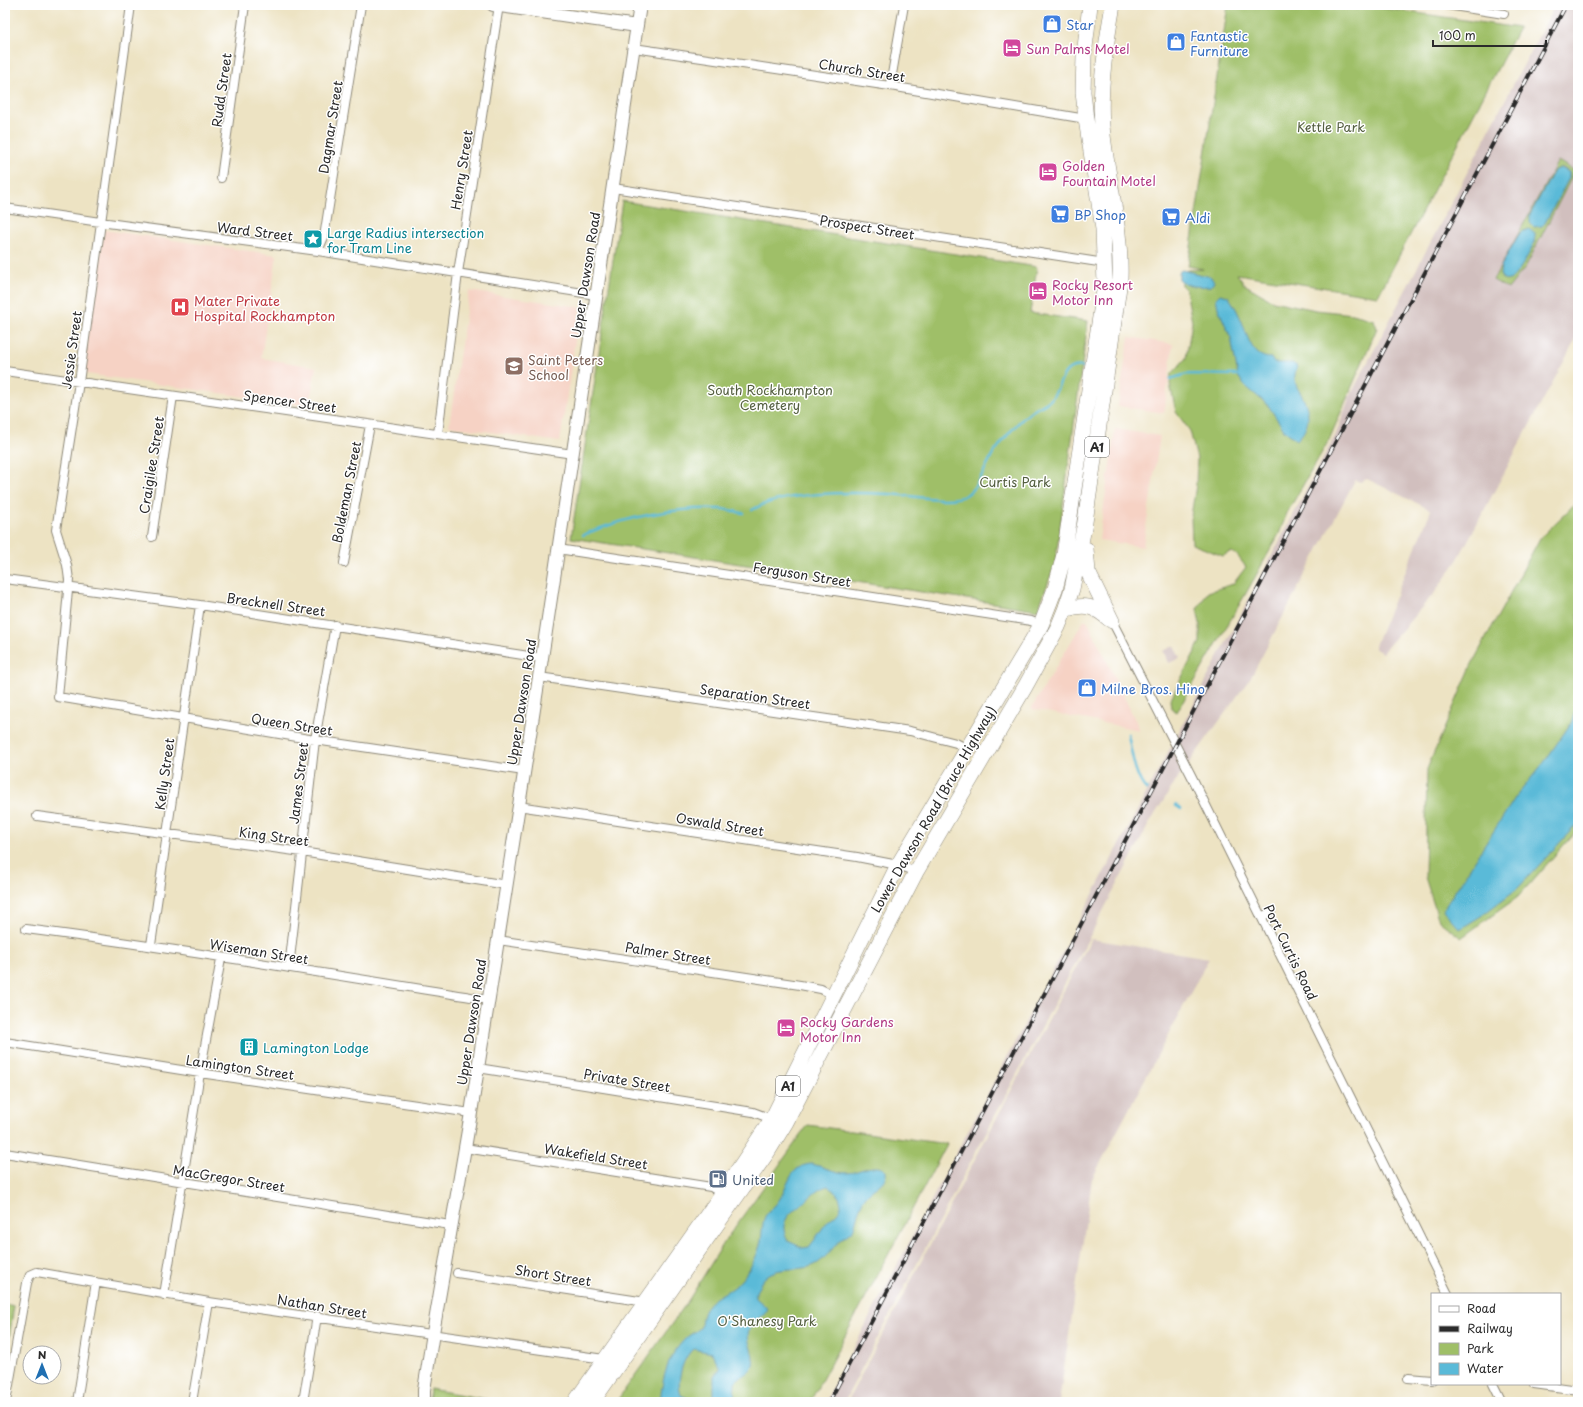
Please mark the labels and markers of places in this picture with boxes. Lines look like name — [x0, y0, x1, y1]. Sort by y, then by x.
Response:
shop icon: Star — [1041, 13, 1063, 35]
place label: Star — [1066, 15, 1093, 34]
place label: Fantastic Furniture — [1190, 26, 1249, 60]
shop icon: Fantastic Furniture — [1165, 31, 1187, 53]
hotel icon: Sun Palms Motel — [1001, 37, 1023, 59]
place label: Sun Palms Motel — [1026, 39, 1130, 58]
place label: Golden Fountain Motel — [1062, 156, 1156, 190]
hotel icon: Golden Fountain Motel — [1037, 161, 1059, 183]
supermarket icon: BP Shop — [1049, 203, 1071, 225]
place label: BP Shop — [1074, 205, 1126, 224]
supermarket icon: Aldi — [1160, 206, 1182, 228]
place label: Aldi — [1185, 208, 1210, 227]
place label: Large Radius intersection for Tram Line — [327, 223, 484, 257]
place icon: Large Radius intersection for Tram Line — [302, 228, 324, 250]
place label: Rocky Resort Motor Inn — [1052, 275, 1133, 309]
hotel icon: Rocky Resort Motor Inn — [1027, 280, 1049, 302]
place label: Mater Private Hospital Rockhampton — [194, 291, 335, 325]
hospital icon: Mater Private Hospital Rockhampton — [169, 296, 191, 318]
place label: Saint Peters School — [528, 350, 603, 384]
school or university icon: Saint Peters School — [503, 355, 525, 377]
shop icon: Milne Bros. Hino — [1076, 677, 1098, 699]
place label: Milne Bros. Hino — [1101, 679, 1205, 698]
place label: Rocky Gardens Motor Inn — [800, 1012, 894, 1046]
hotel icon: Rocky Gardens Motor Inn — [775, 1017, 797, 1039]
building icon: Lamington Lodge — [238, 1036, 260, 1058]
place label: Lamington Lodge — [263, 1038, 369, 1057]
fuel station icon: United — [707, 1168, 729, 1190]
place label: United — [732, 1170, 774, 1189]

